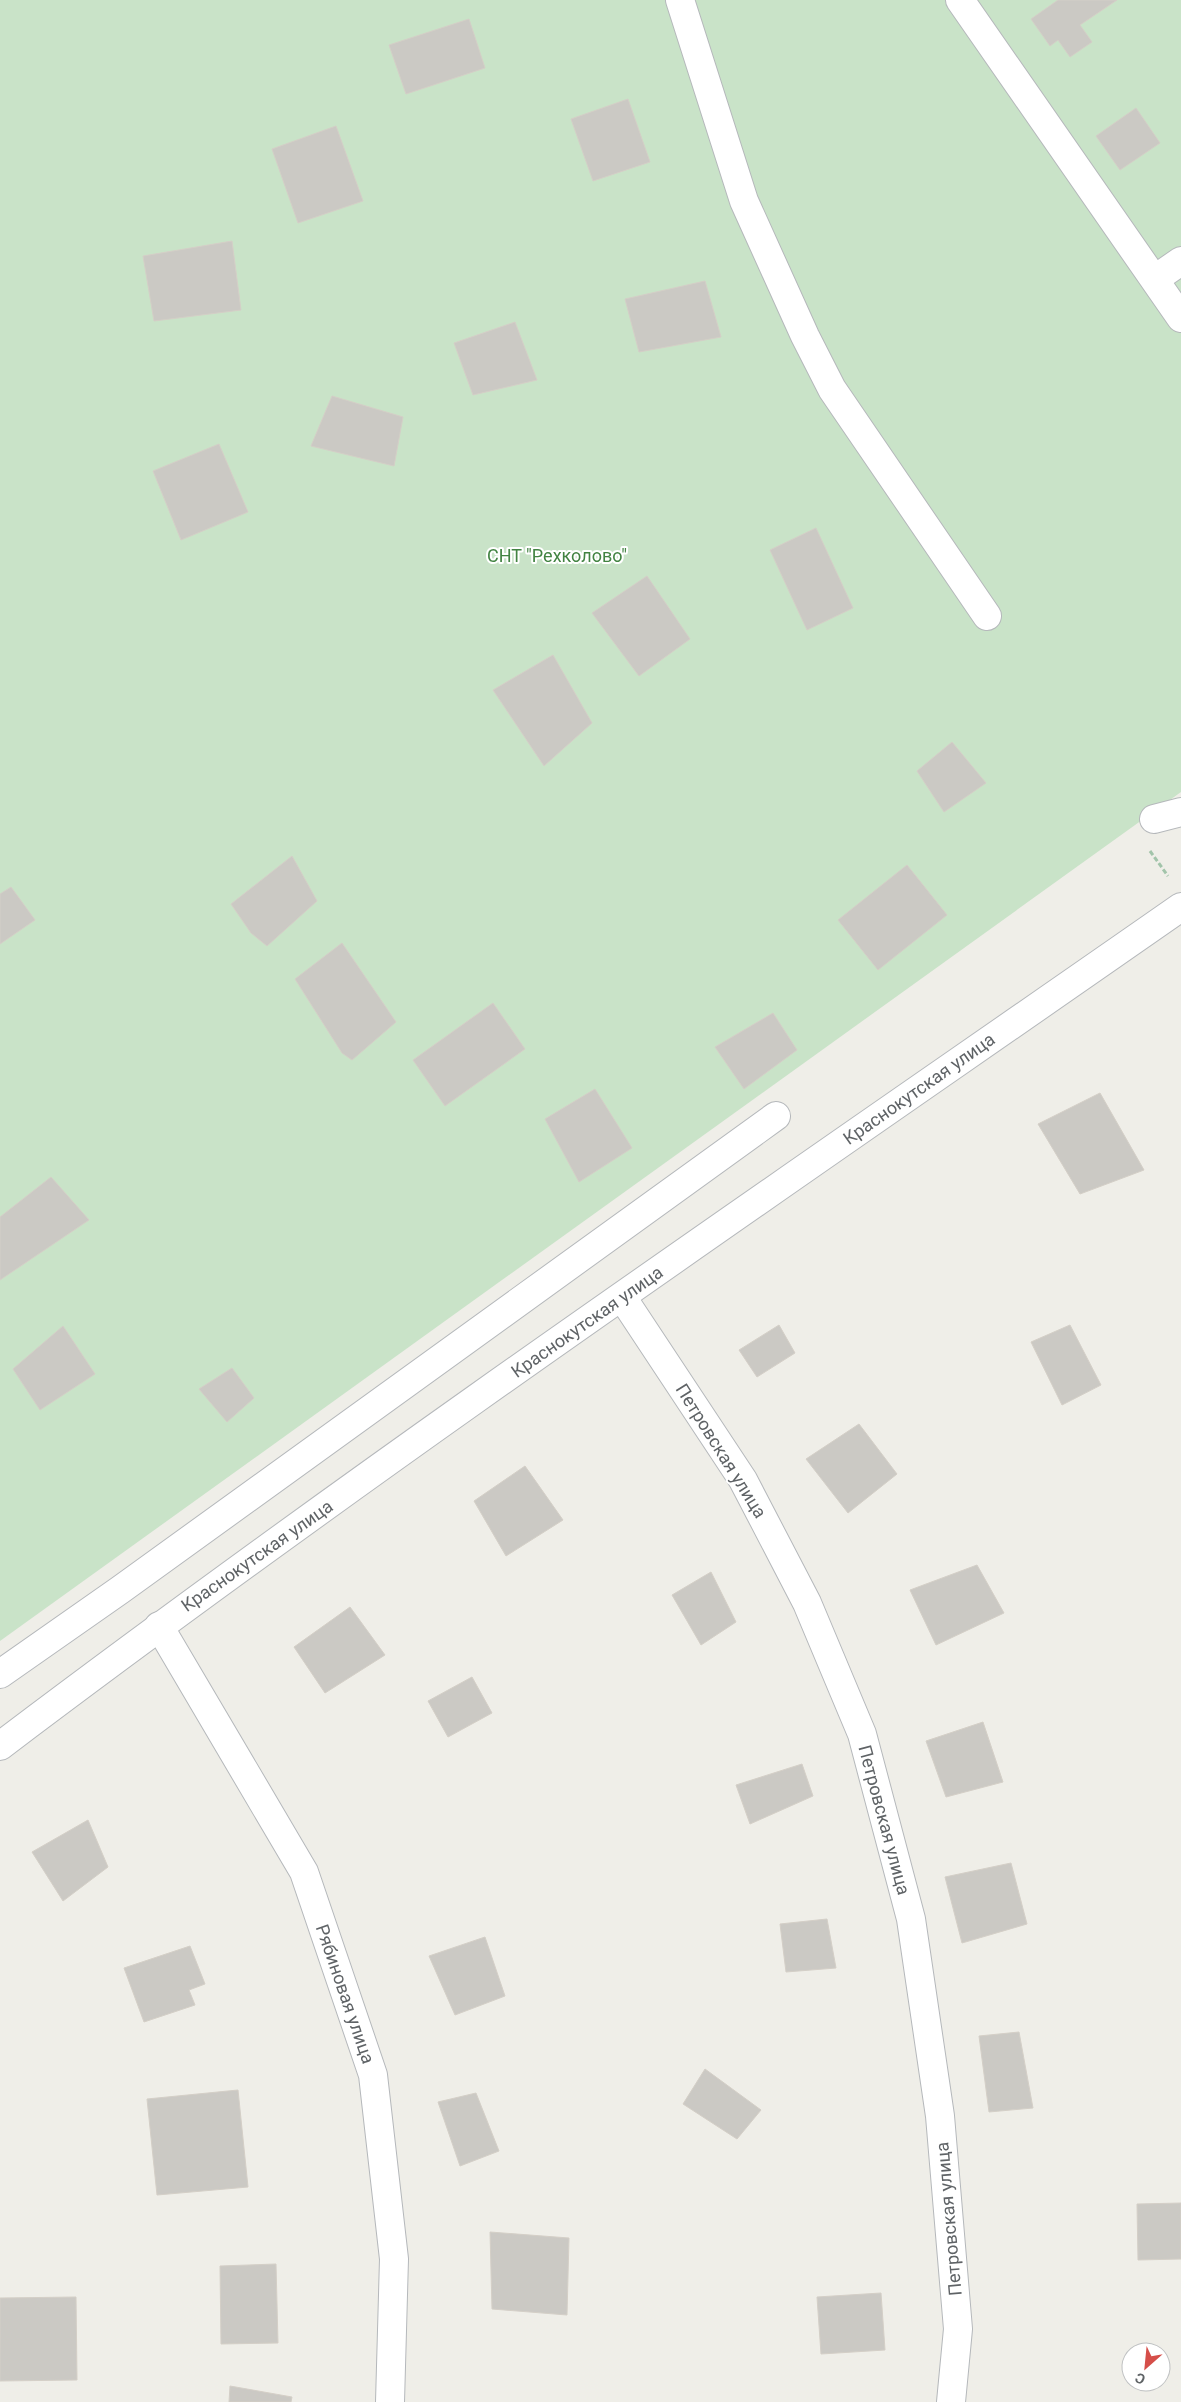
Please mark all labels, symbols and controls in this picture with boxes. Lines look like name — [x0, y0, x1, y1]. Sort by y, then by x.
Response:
park label: СНТ "Рехколово" — [487, 545, 627, 566]
street label: Краснокутская улица — [839, 1028, 999, 1149]
street label: Краснокутская улица — [507, 1261, 667, 1382]
street label: Петровская улица — [672, 1380, 771, 1522]
street label: Краснокутская улица — [177, 1495, 337, 1616]
street label: Петровская улица — [854, 1743, 915, 1897]
street label: Рябиновая улица — [312, 1921, 379, 2066]
street label: Петровская улица — [931, 2141, 966, 2297]
north arrow — [1121, 2342, 1171, 2392]
text: С — [1132, 2369, 1148, 2388]

